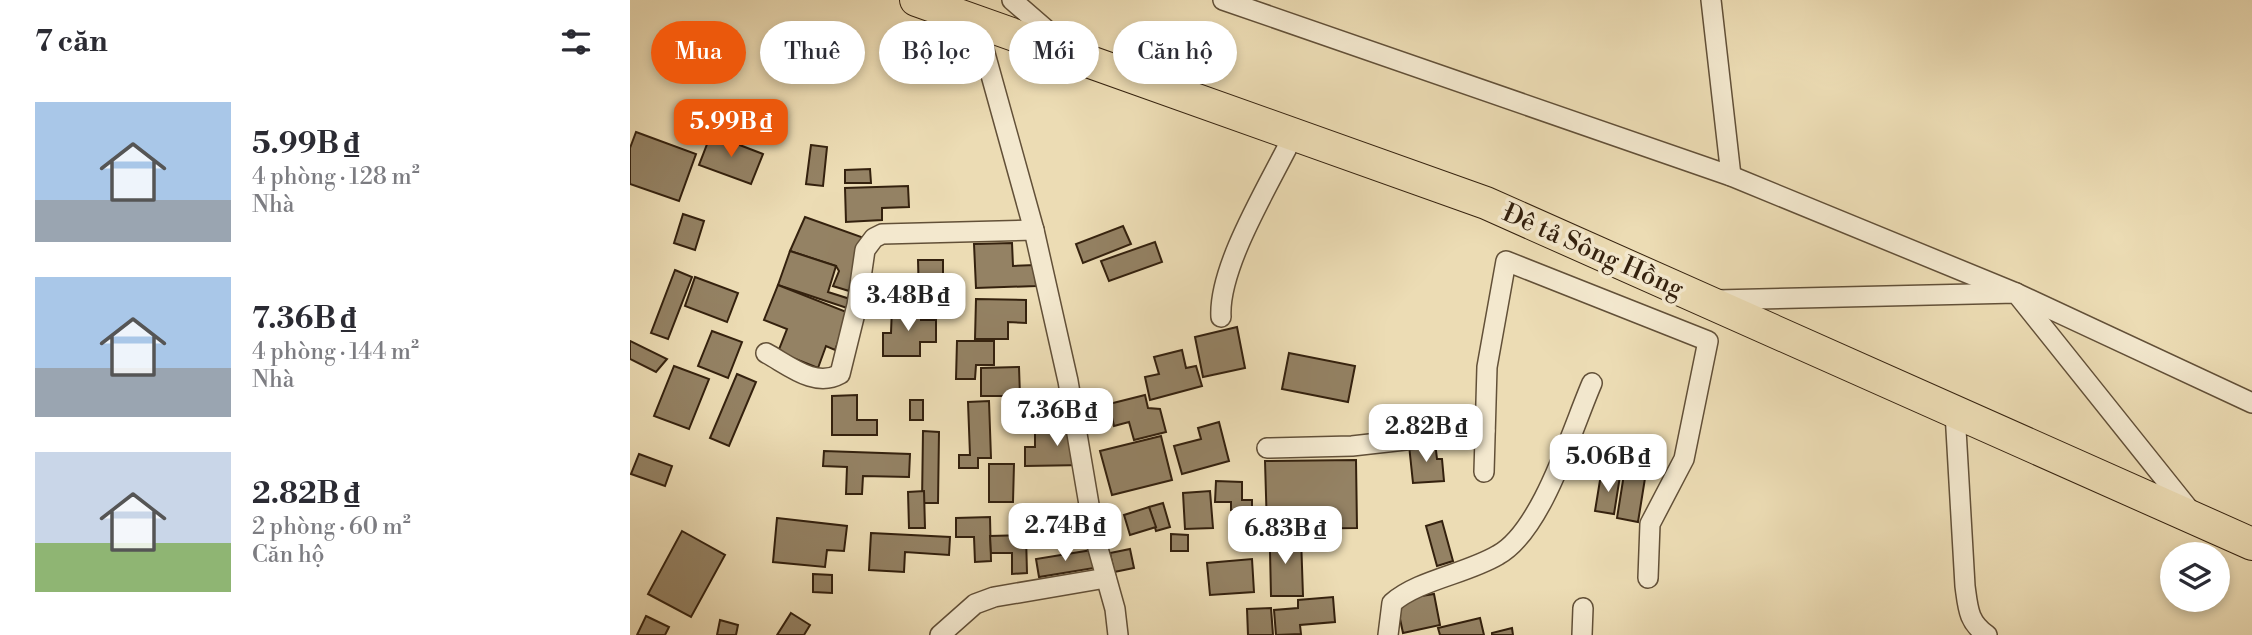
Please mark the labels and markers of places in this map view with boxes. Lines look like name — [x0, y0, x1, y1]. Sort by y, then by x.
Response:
pin: 5.99B ₫ — [666, 100, 796, 159]
pin: 3.48B ₫ — [843, 274, 973, 333]
pin: 7.36B ₫ — [992, 388, 1122, 448]
pin: 2.82B ₫ — [1361, 405, 1491, 464]
pin: 5.06B ₫ — [1543, 434, 1673, 494]
pin: 2.74B ₫ — [1000, 504, 1130, 563]
pin: 6.83B ₫ — [1220, 506, 1350, 566]

